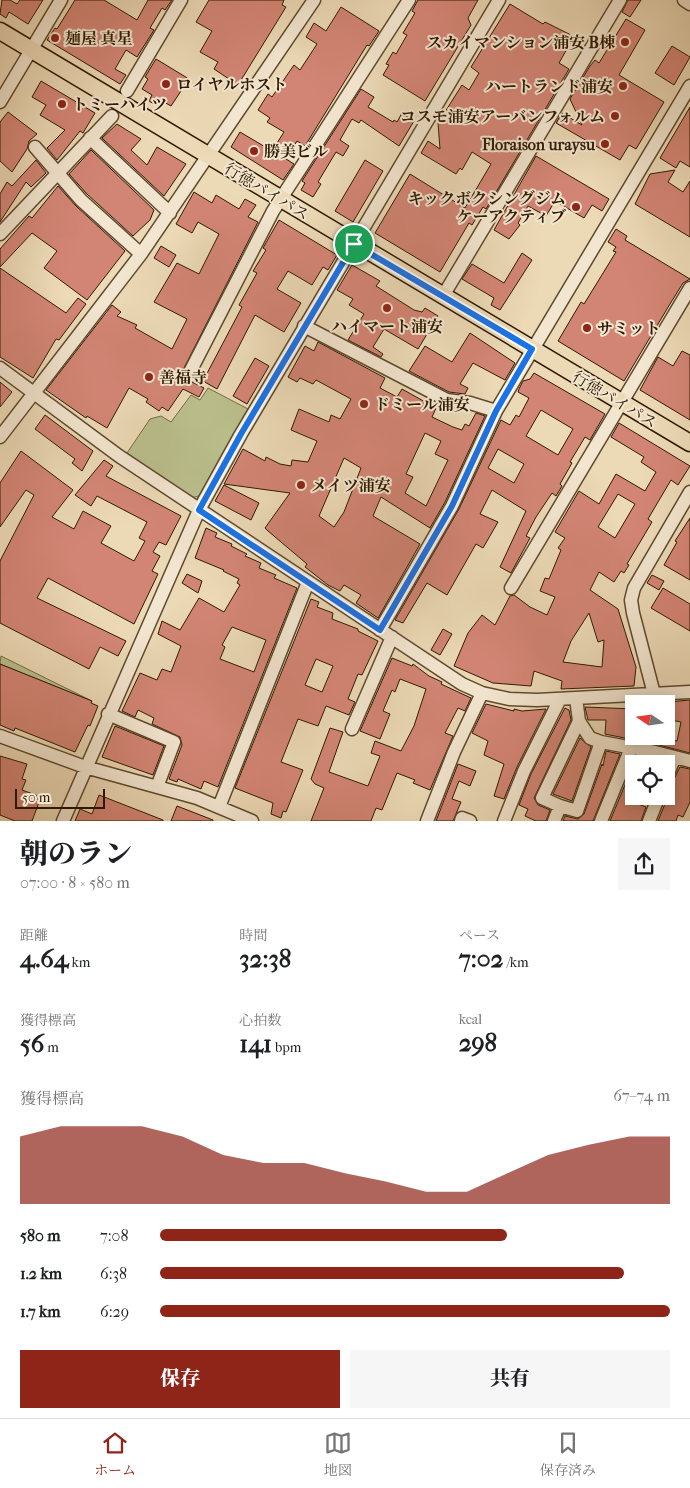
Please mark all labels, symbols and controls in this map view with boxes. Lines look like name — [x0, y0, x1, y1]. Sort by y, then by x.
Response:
place label: 麺屋 真星 — [65, 29, 132, 48]
marker: 麺屋 真星 — [49, 32, 61, 44]
place label: スカイマンション浦安 B棟 — [426, 33, 615, 52]
marker: スカイマンション浦安 B棟 — [619, 36, 631, 48]
place label: ロイヤルホスト — [176, 75, 287, 94]
place label: ハートランド浦安 — [485, 77, 613, 96]
marker: ロイヤルホスト — [160, 78, 172, 90]
marker: ハートランド浦安 — [617, 80, 629, 92]
place label: トミーハイツ — [72, 95, 167, 114]
marker: トミーハイツ — [56, 98, 68, 110]
place label: コスモ浦安アーバンフォルム — [400, 107, 605, 126]
marker: コスモ浦安アーバンフォルム — [609, 110, 621, 122]
place label: Floraison uraysu — [481, 135, 596, 155]
marker: Floraison uraysu — [599, 138, 611, 150]
place label: 勝美ビル — [264, 142, 328, 161]
marker: 勝美ビル — [248, 145, 260, 157]
street label: 行徳バイパス — [221, 159, 313, 224]
place label: キックボクシングジム ケーアクティブ — [408, 189, 566, 226]
marker: キックボクシングジム ケーアクティブ — [570, 201, 582, 213]
pin — [333, 223, 375, 265]
icon: arrive — [340, 230, 368, 258]
marker: ハイマート浦安 — [381, 302, 393, 314]
place label: ハイマート浦安 — [331, 317, 443, 336]
place label: サミット — [597, 319, 661, 338]
marker: サミット — [581, 322, 593, 334]
street label: 行徳バイパス — [569, 367, 661, 432]
place label: 善福寺 — [159, 368, 207, 387]
marker: 善福寺 — [143, 371, 155, 383]
place label: ドミール浦安 — [374, 395, 470, 414]
marker: ドミール浦安 — [358, 398, 370, 410]
place label: メイツ浦安 — [311, 476, 391, 495]
marker: メイツ浦安 — [295, 479, 307, 491]
north arrow — [625, 695, 675, 745]
map controls — [625, 695, 675, 805]
button: locate — [625, 755, 675, 805]
scale bar — [15, 786, 105, 809]
text: 50 m — [22, 789, 50, 806]
text: 朝のラン — [20, 837, 132, 870]
button: share — [618, 838, 670, 890]
text: 07:00 · 8 × 580 m — [20, 873, 130, 892]
text: 距離 — [20, 927, 48, 944]
text: 時間 — [239, 927, 267, 944]
text: ペース — [459, 927, 500, 944]
text: 4.64 — [20, 944, 68, 973]
text: 32:38 — [239, 944, 291, 973]
text: 7:02 — [459, 944, 503, 973]
text: km — [68, 954, 90, 971]
text: /km — [503, 954, 529, 971]
text: kcal — [459, 1011, 482, 1028]
text: 獲得標高 — [20, 1012, 76, 1029]
text: 心拍数 — [239, 1012, 281, 1029]
text: 298 — [459, 1028, 497, 1057]
text: 56 — [20, 1029, 44, 1058]
text: 141 — [239, 1029, 272, 1058]
text: m — [44, 1039, 59, 1056]
text: bpm — [272, 1039, 301, 1056]
text: 67–74 m — [613, 1086, 670, 1105]
text: 獲得標高 — [20, 1089, 84, 1108]
text: 580 m — [20, 1226, 61, 1245]
text: 7:08 — [100, 1226, 128, 1245]
text: 1.2 km — [20, 1264, 62, 1283]
text: 6:38 — [100, 1264, 127, 1283]
text: 1.7 km — [20, 1302, 61, 1321]
text: 6:29 — [100, 1302, 129, 1321]
button: 保存 — [20, 1350, 340, 1408]
button: 共有 — [350, 1350, 670, 1408]
tab: ホーム — [94, 1429, 136, 1479]
tab: 地図 — [324, 1429, 352, 1479]
tab: 保存済み — [540, 1429, 596, 1479]

